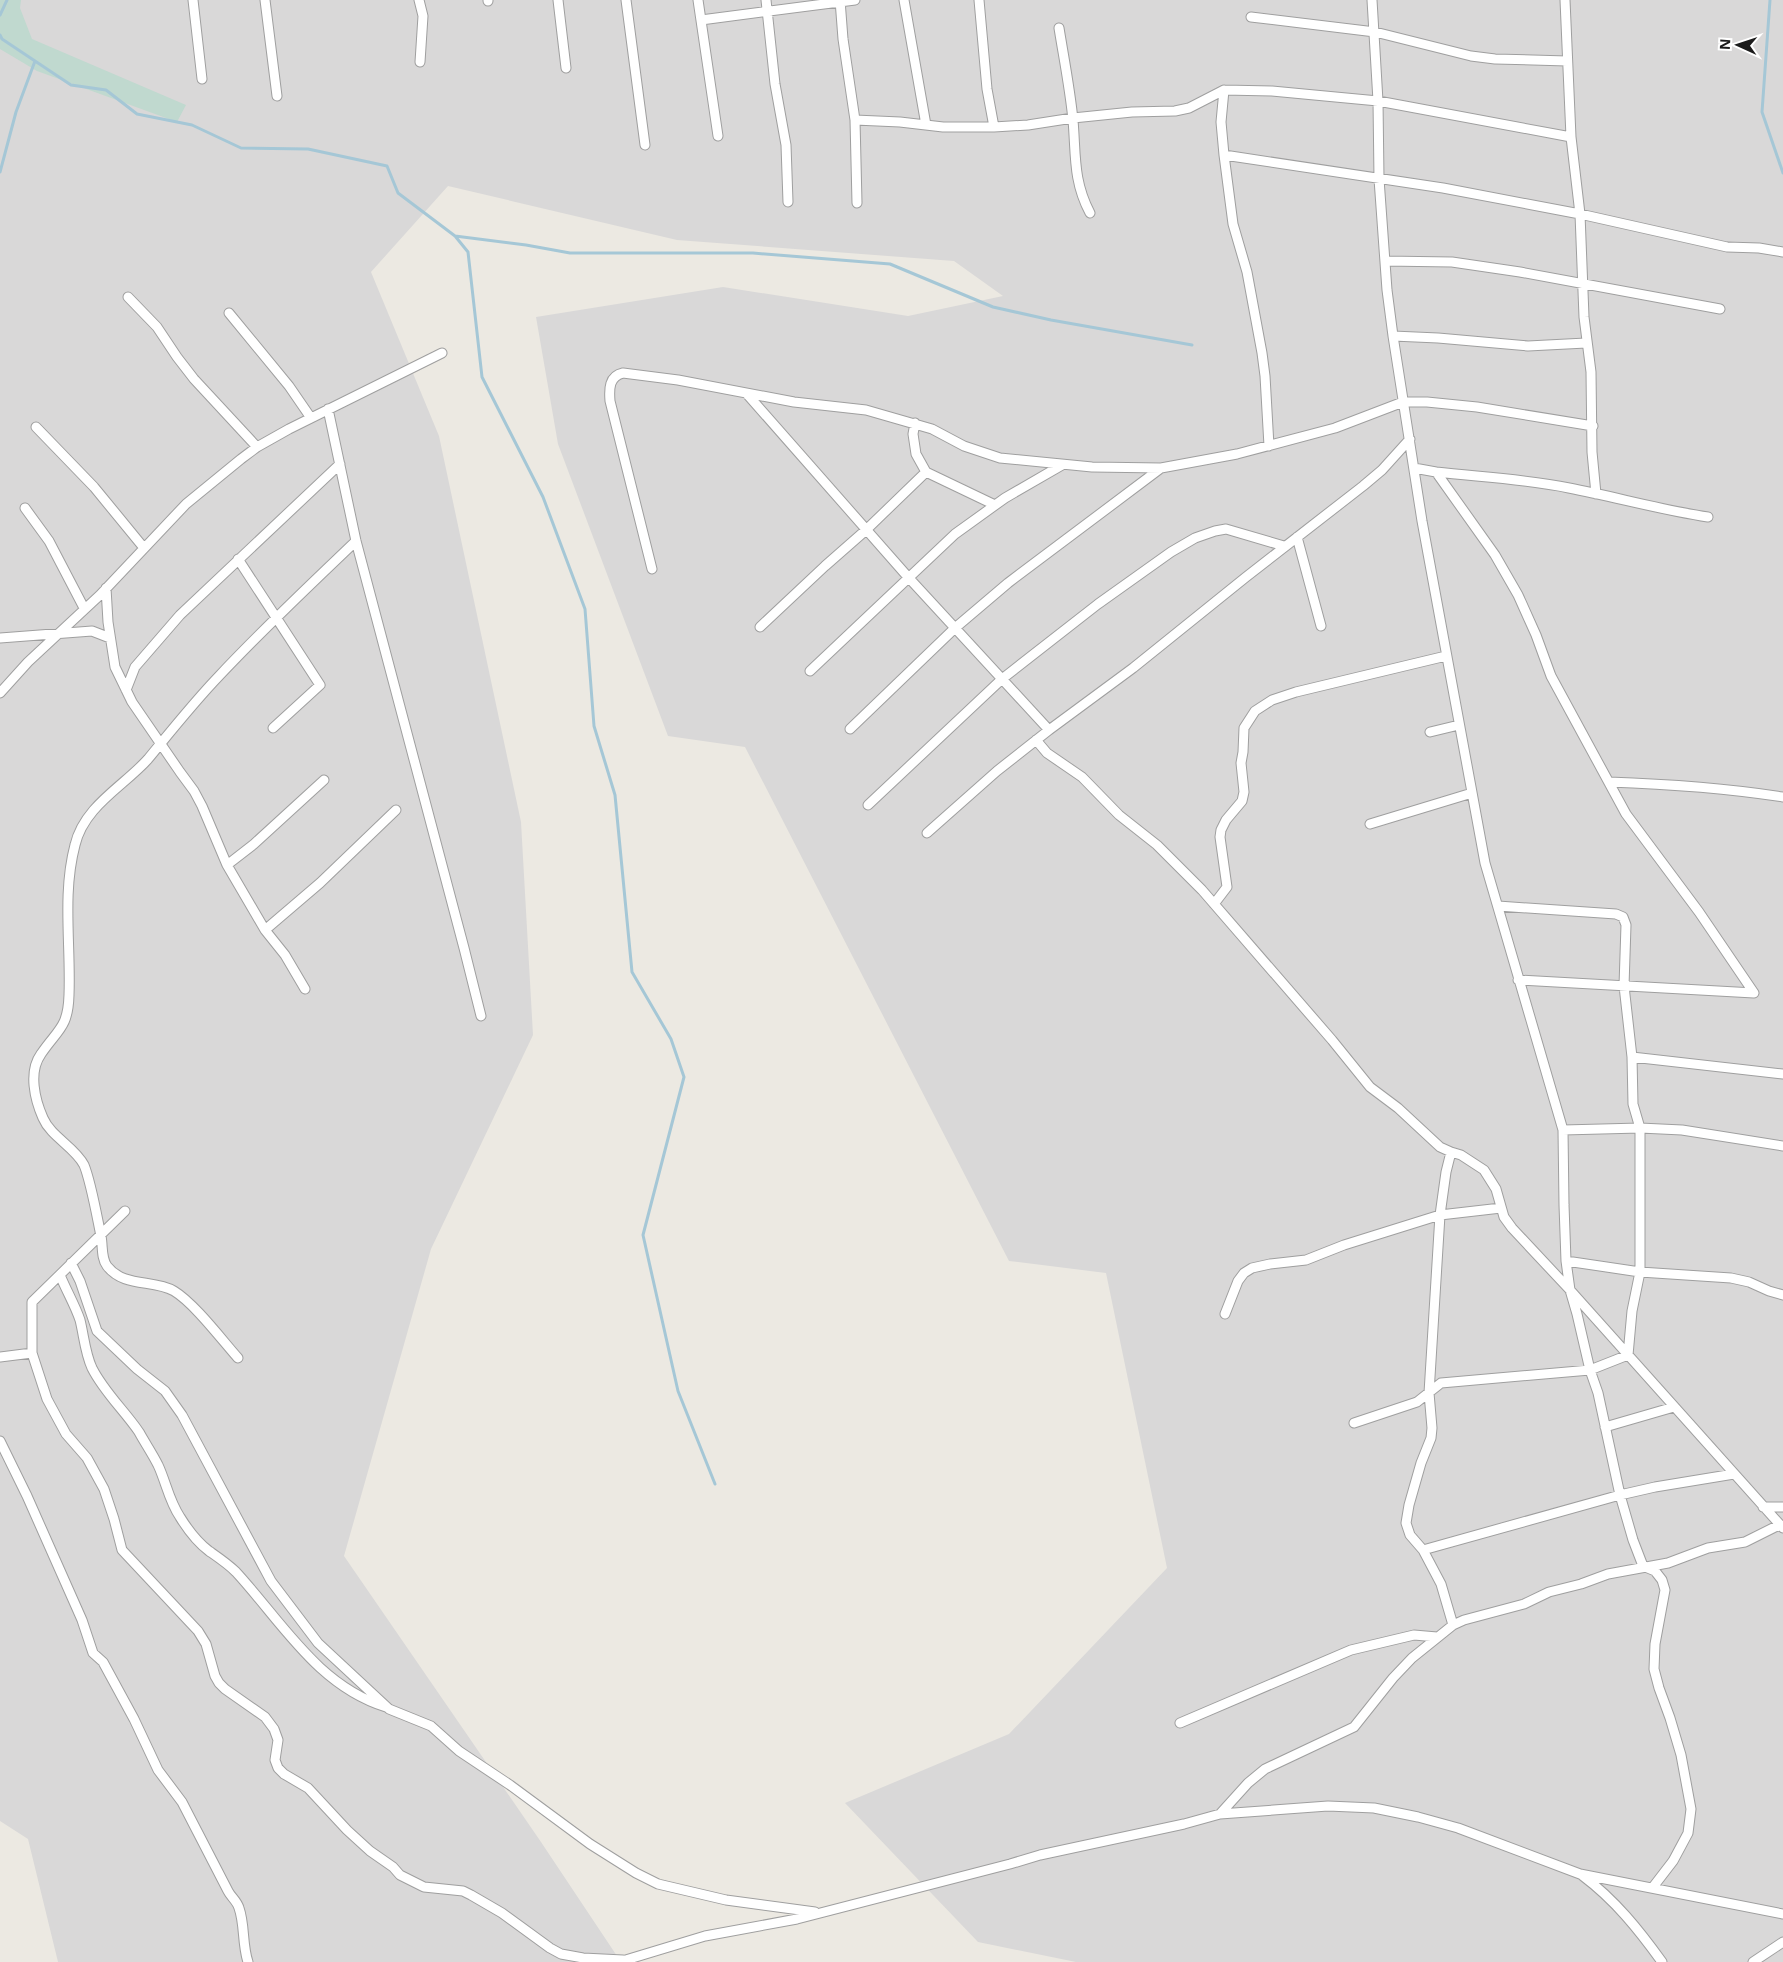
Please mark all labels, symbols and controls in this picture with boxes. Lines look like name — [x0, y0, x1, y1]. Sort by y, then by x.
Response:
north arrow — [1713, 20, 1763, 70]
text: N — [1715, 38, 1734, 50]

